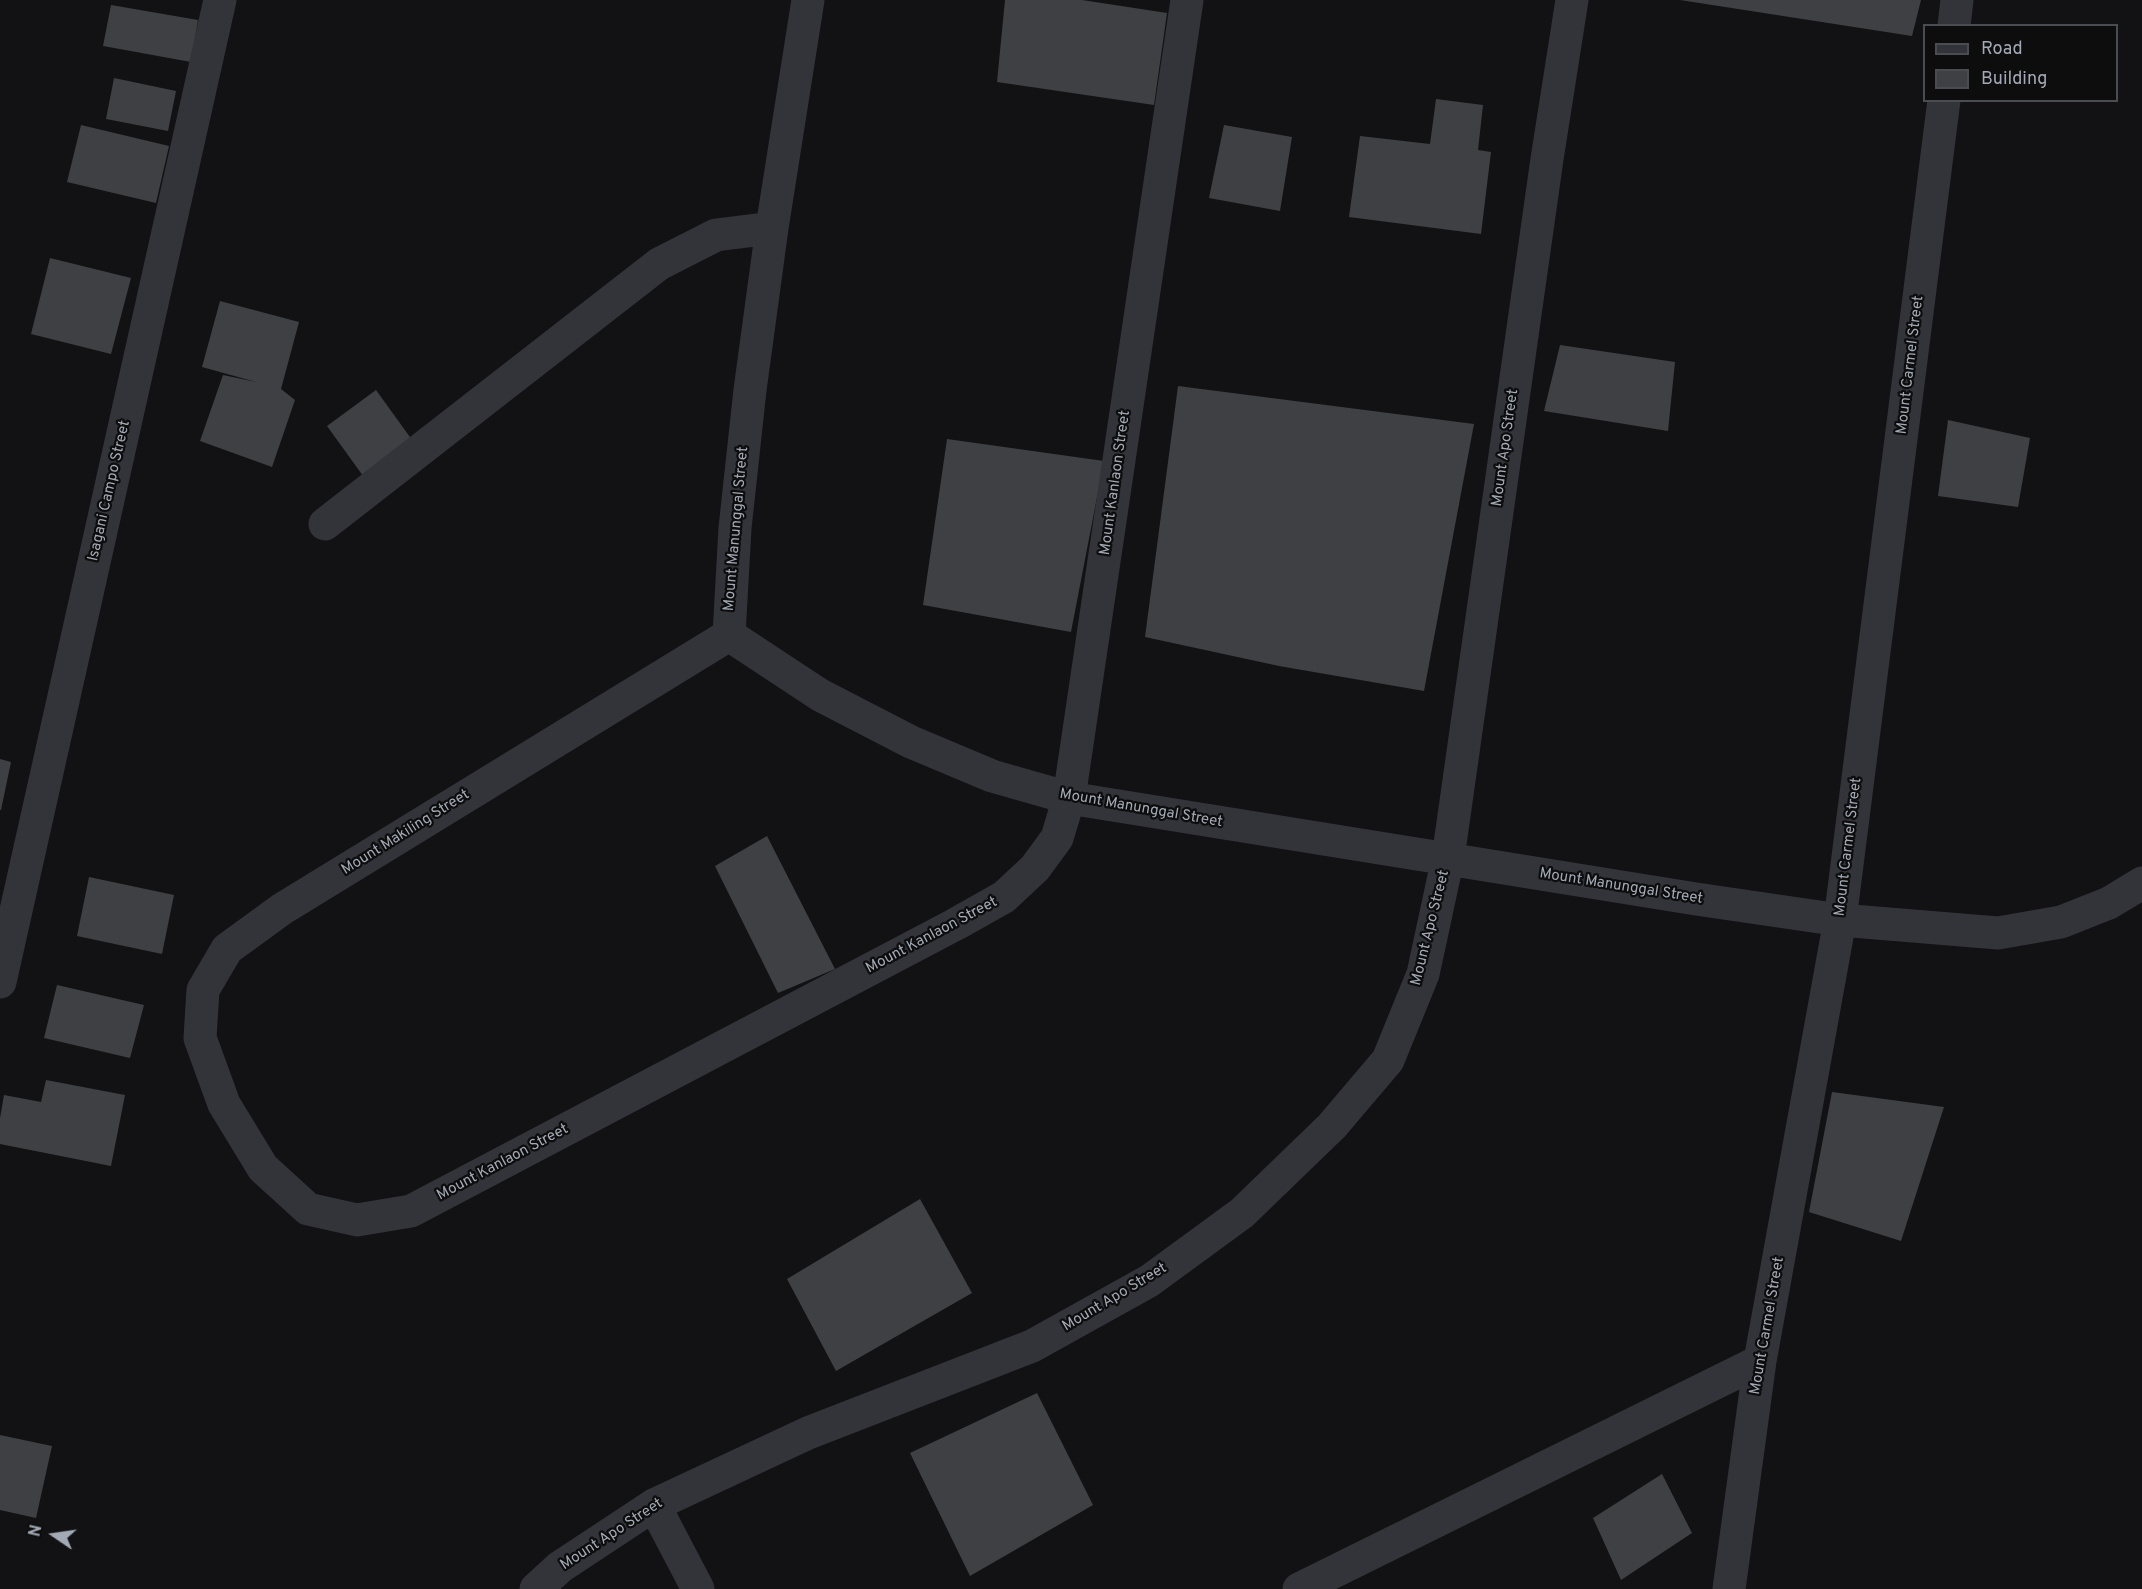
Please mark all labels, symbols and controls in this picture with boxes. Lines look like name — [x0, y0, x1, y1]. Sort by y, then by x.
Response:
legend — [1923, 24, 2118, 102]
text: Road — [1981, 38, 2023, 61]
text: Building — [1981, 68, 2047, 91]
street label: Mount Carmel Street — [1894, 295, 1928, 435]
street label: Mount Apo Street — [1489, 388, 1523, 508]
street label: Mount Kanlaon Street — [1097, 409, 1135, 557]
street label: Isagani Campo Street — [85, 419, 135, 563]
street label: Mount Manunggal Street — [721, 446, 753, 612]
street label: Mount Carmel Street — [1832, 777, 1866, 917]
street label: Mount Makiling Street — [339, 786, 473, 880]
street label: Mount Manunggal Street — [1058, 786, 1224, 832]
street label: Mount Manunggal Street — [1538, 865, 1704, 909]
street label: Mount Apo Street — [1408, 868, 1454, 988]
street label: Mount Kanlaon Street — [863, 894, 1001, 978]
street label: Mount Kanlaon Street — [434, 1121, 572, 1205]
street label: Mount Carmel Street — [1747, 1256, 1789, 1396]
street label: Mount Apo Street — [1060, 1260, 1170, 1336]
street label: Mount Apo Street — [557, 1495, 667, 1575]
north arrow — [24, 1505, 84, 1565]
text: N — [25, 1523, 47, 1539]

